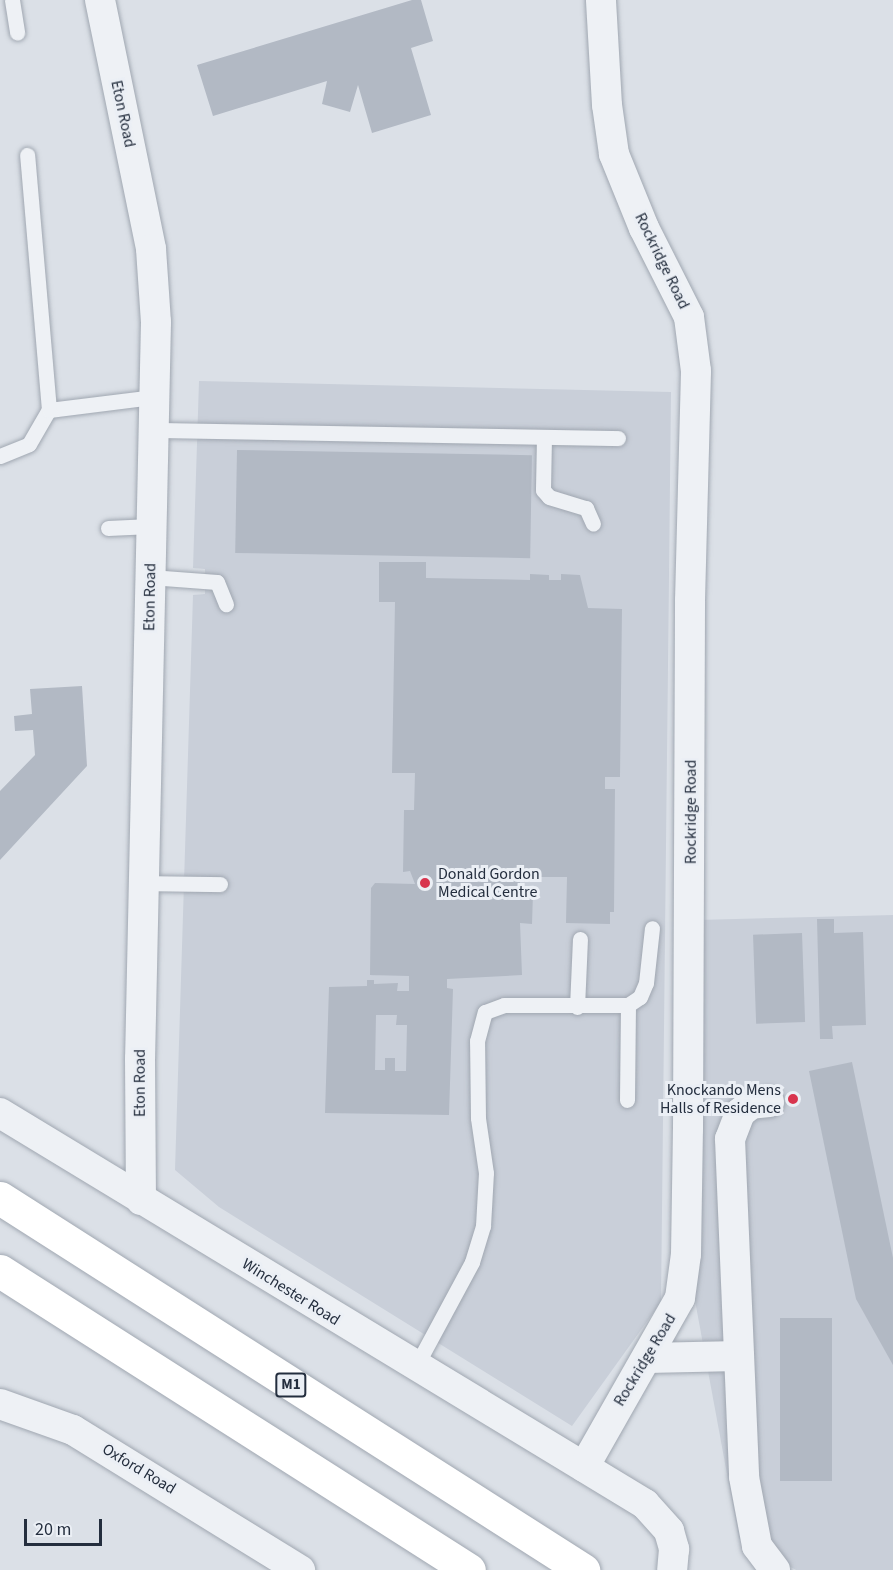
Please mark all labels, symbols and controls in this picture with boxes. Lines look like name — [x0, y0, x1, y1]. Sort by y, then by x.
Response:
street label: Eton Road — [107, 79, 139, 149]
street label: Rockridge Road — [630, 210, 694, 312]
street label: Eton Road — [140, 563, 160, 631]
street label: Rockridge Road — [681, 760, 701, 864]
place label: Donald Gordon Medical Centre — [438, 864, 540, 902]
marker: Donald Gordon Medical Centre — [416, 874, 434, 892]
street label: Eton Road — [130, 1049, 150, 1117]
place label: Knockando Mens Halls of Residence — [660, 1080, 781, 1118]
marker: Knockando Mens Halls of Residence — [786, 1092, 800, 1106]
street label: Winchester Road — [239, 1254, 343, 1330]
street label: Rockridge Road — [610, 1310, 680, 1410]
road number: M1 — [274, 1373, 308, 1397]
street label: Oxford Road — [99, 1440, 179, 1498]
scale bar — [27, 1507, 105, 1545]
text: 20 m — [35, 1517, 71, 1542]

